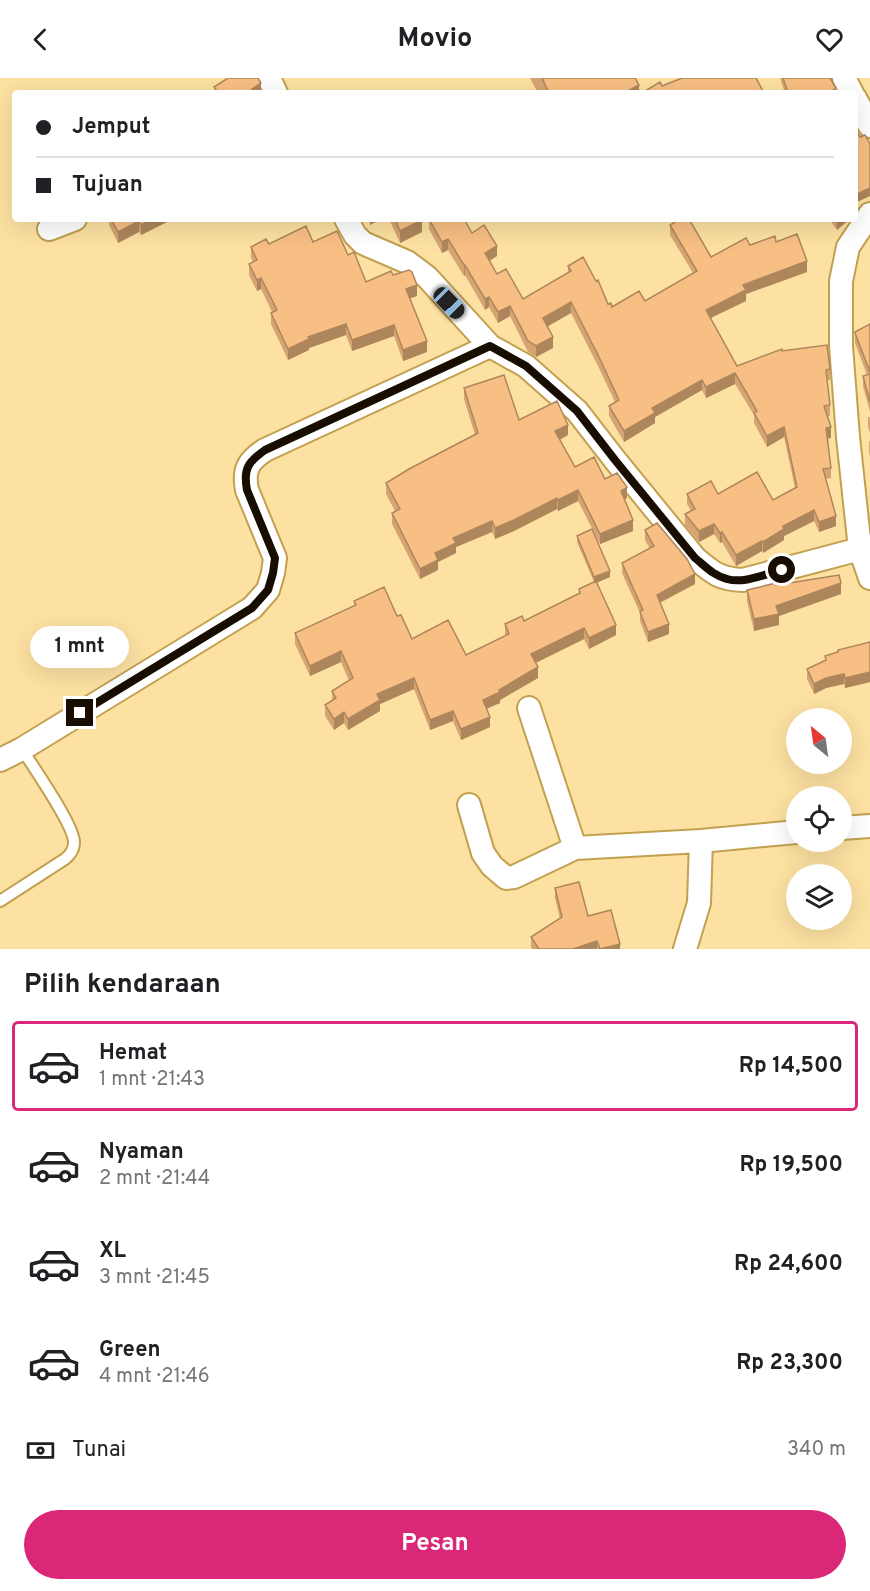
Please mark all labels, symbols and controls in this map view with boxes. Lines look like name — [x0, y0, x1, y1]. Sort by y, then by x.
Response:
text: Movio — [398, 22, 472, 56]
icon: back — [24, 23, 57, 56]
icon: heart — [813, 23, 846, 56]
text: Jemput — [72, 114, 150, 141]
text: Tujuan — [72, 172, 143, 199]
car — [430, 284, 468, 322]
route start — [768, 556, 795, 583]
callout: 1 mnt — [31, 626, 130, 668]
text: 1 mnt — [54, 634, 105, 660]
route end — [66, 699, 93, 726]
north arrow — [786, 708, 852, 774]
map controls — [786, 708, 852, 930]
button: locate — [786, 786, 852, 852]
button: layers — [786, 864, 852, 930]
text: Pilih kendaraan — [24, 968, 221, 1002]
icon: car — [27, 1039, 81, 1093]
text: Hemat — [99, 1040, 167, 1067]
text: Rp 14,500 — [739, 1053, 843, 1080]
text: 1 mnt · 21:43 — [99, 1067, 205, 1093]
icon: car — [27, 1138, 81, 1192]
text: Nyaman — [99, 1139, 184, 1166]
text: Rp 19,500 — [739, 1152, 843, 1179]
text: 2 mnt · 21:44 — [99, 1166, 210, 1192]
icon: car — [27, 1237, 81, 1291]
text: XL — [99, 1238, 126, 1265]
text: Rp 24,600 — [734, 1251, 843, 1278]
text: 3 mnt · 21:45 — [99, 1265, 210, 1291]
icon: car — [27, 1336, 81, 1390]
text: Green — [99, 1337, 161, 1364]
text: Rp 23,300 — [736, 1350, 843, 1377]
text: 4 mnt · 21:46 — [99, 1364, 210, 1390]
icon: cash — [24, 1434, 57, 1467]
text: Tunai — [72, 1437, 126, 1464]
text: 340 m — [787, 1437, 846, 1463]
button: Pesan — [24, 1510, 846, 1579]

